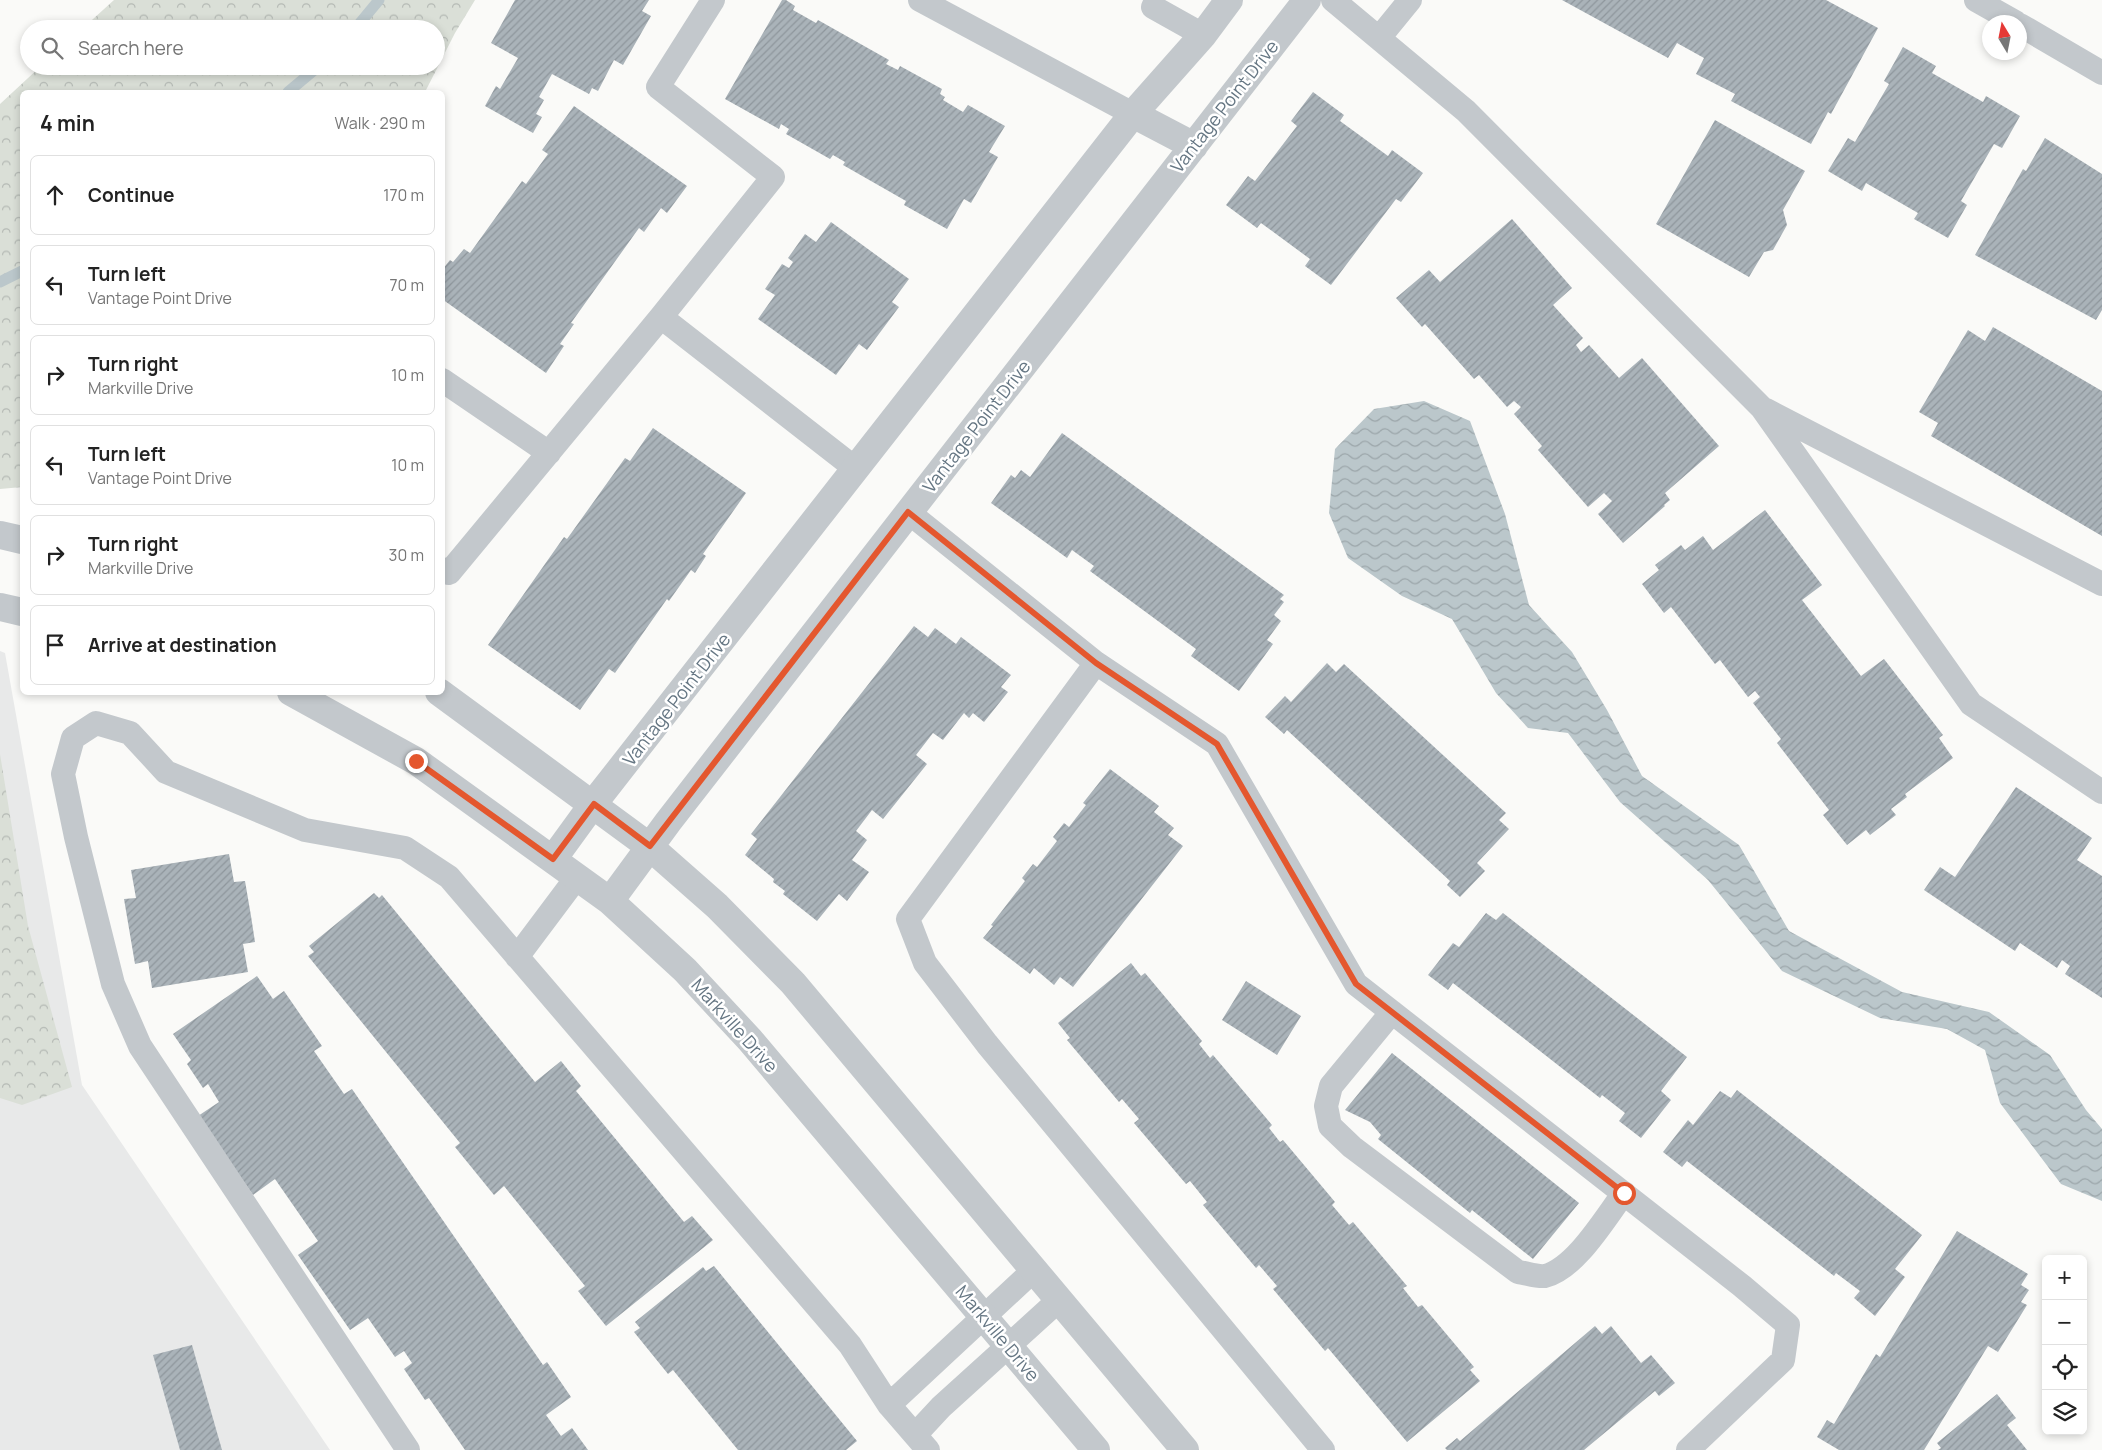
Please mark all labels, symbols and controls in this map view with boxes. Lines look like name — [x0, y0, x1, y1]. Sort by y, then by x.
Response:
north arrow — [1982, 15, 2027, 60]
search box — [20, 20, 445, 75]
icon: search — [38, 34, 66, 62]
text: Search here — [78, 35, 184, 61]
street label: Vantage Point Drive — [1165, 35, 1283, 177]
text: 4 min — [40, 109, 95, 137]
text: Walk · 290 m — [335, 112, 425, 134]
icon: ahead — [41, 181, 69, 209]
text: Continue — [88, 182, 174, 208]
text: 170 m — [383, 184, 424, 206]
text: Turn left — [88, 261, 166, 287]
icon: left — [41, 271, 69, 299]
text: 70 m — [389, 274, 424, 296]
text: Vantage Point Drive — [88, 287, 232, 309]
text: Turn right — [88, 351, 178, 377]
street label: Vantage Point Drive — [917, 355, 1035, 497]
icon: right — [41, 361, 69, 389]
text: 10 m — [391, 364, 424, 386]
text: Markville Drive — [88, 377, 193, 399]
text: Turn left — [88, 441, 166, 467]
icon: left — [41, 451, 69, 479]
text: 10 m — [391, 454, 424, 476]
text: Vantage Point Drive — [88, 467, 232, 489]
text: Turn right — [88, 531, 178, 557]
icon: right — [41, 541, 69, 569]
text: 30 m — [389, 544, 424, 566]
text: Markville Drive — [88, 557, 193, 579]
street label: Vantage Point Drive — [617, 628, 735, 770]
icon: arrive — [41, 631, 69, 659]
text: Arrive at destination — [88, 632, 277, 658]
route end — [405, 750, 428, 773]
street label: Markville Drive — [686, 973, 784, 1077]
route start — [1613, 1182, 1636, 1205]
map controls — [2042, 1255, 2087, 1435]
button: + — [2042, 1255, 2087, 1300]
street label: Markville Drive — [951, 1280, 1045, 1386]
button: − — [2042, 1300, 2087, 1345]
button: locate — [2042, 1345, 2087, 1390]
button: layers — [2042, 1390, 2087, 1435]

